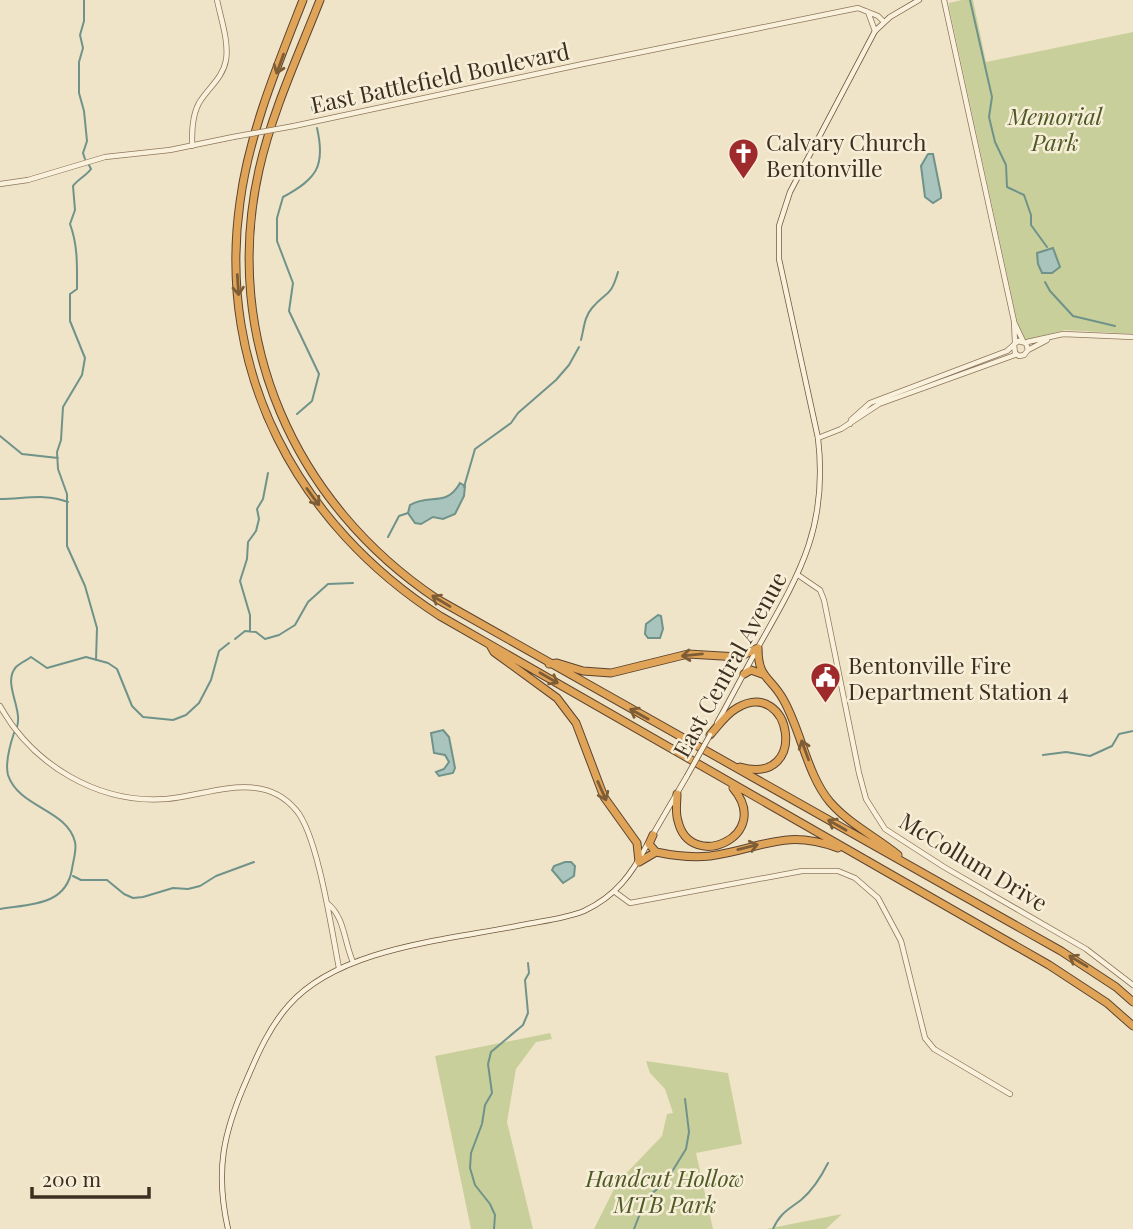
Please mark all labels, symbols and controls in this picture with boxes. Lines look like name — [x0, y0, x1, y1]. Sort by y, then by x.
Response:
street label: East Battlefield Boulevard — [308, 34, 572, 120]
one-way arrow — [272, 53, 285, 75]
park label: Memorial Park — [1007, 100, 1104, 157]
place label: Calvary Church Bentonville — [766, 126, 927, 183]
church icon: Calvary Church Bentonville — [726, 137, 760, 181]
one-way arrow — [231, 274, 244, 297]
one-way arrow — [305, 487, 320, 506]
street label: East Central Avenue — [665, 566, 793, 762]
one-way arrow — [432, 594, 452, 608]
one-way arrow — [681, 649, 704, 662]
place label: Bentonville Fire Department Station 4 — [848, 649, 1069, 706]
public building icon: Bentonville Fire Department Station 4 — [808, 660, 842, 704]
one-way arrow — [538, 671, 558, 685]
one-way arrow — [629, 706, 650, 720]
one-way arrow — [798, 740, 811, 762]
one-way arrow — [596, 780, 609, 801]
street label: McCollum Drive — [894, 804, 1054, 918]
one-way arrow — [828, 818, 848, 832]
one-way arrow — [736, 840, 758, 853]
one-way arrow — [1068, 954, 1088, 968]
scale bar — [32, 1156, 149, 1200]
park label: Handcut Hollow MTB Park — [585, 1162, 744, 1219]
text: 200 m — [42, 1164, 101, 1192]

